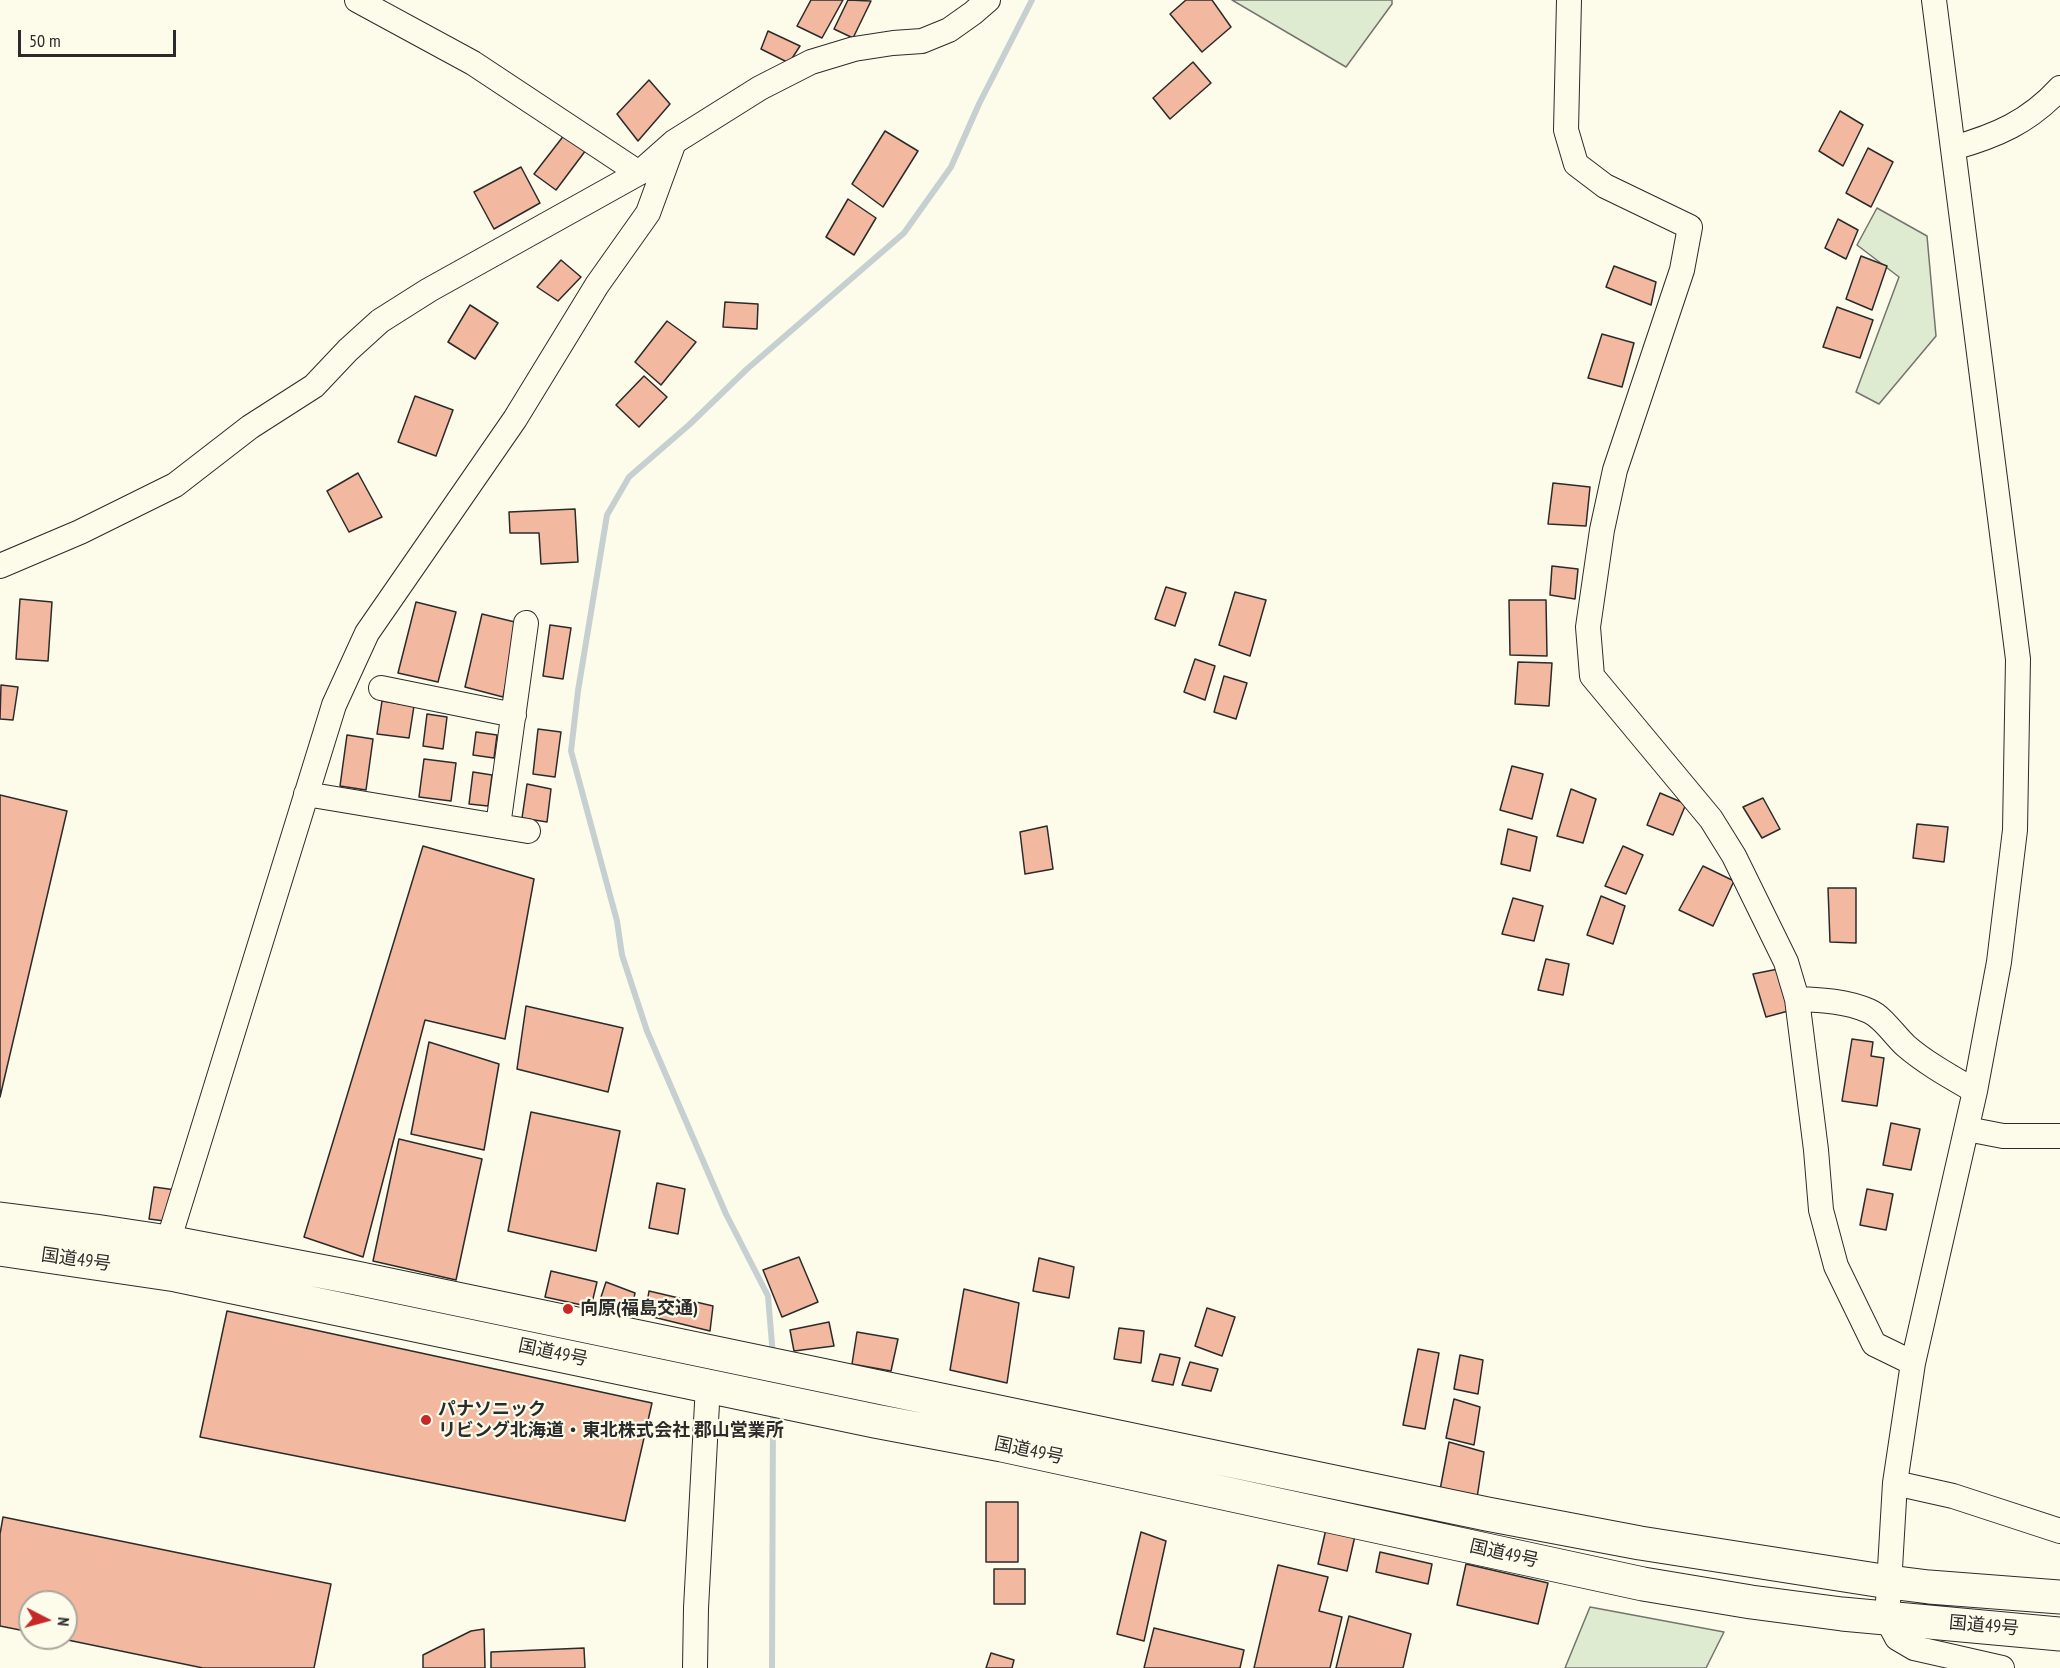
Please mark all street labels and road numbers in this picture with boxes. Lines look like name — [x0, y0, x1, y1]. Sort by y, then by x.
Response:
street label: 国道49号 — [40, 1244, 112, 1276]
street label: 国道49号 — [516, 1335, 590, 1371]
street label: 国道49号 — [992, 1433, 1066, 1469]
street label: 国道49号 — [1467, 1536, 1541, 1572]
street label: 国道49号 — [1948, 1612, 2020, 1640]

